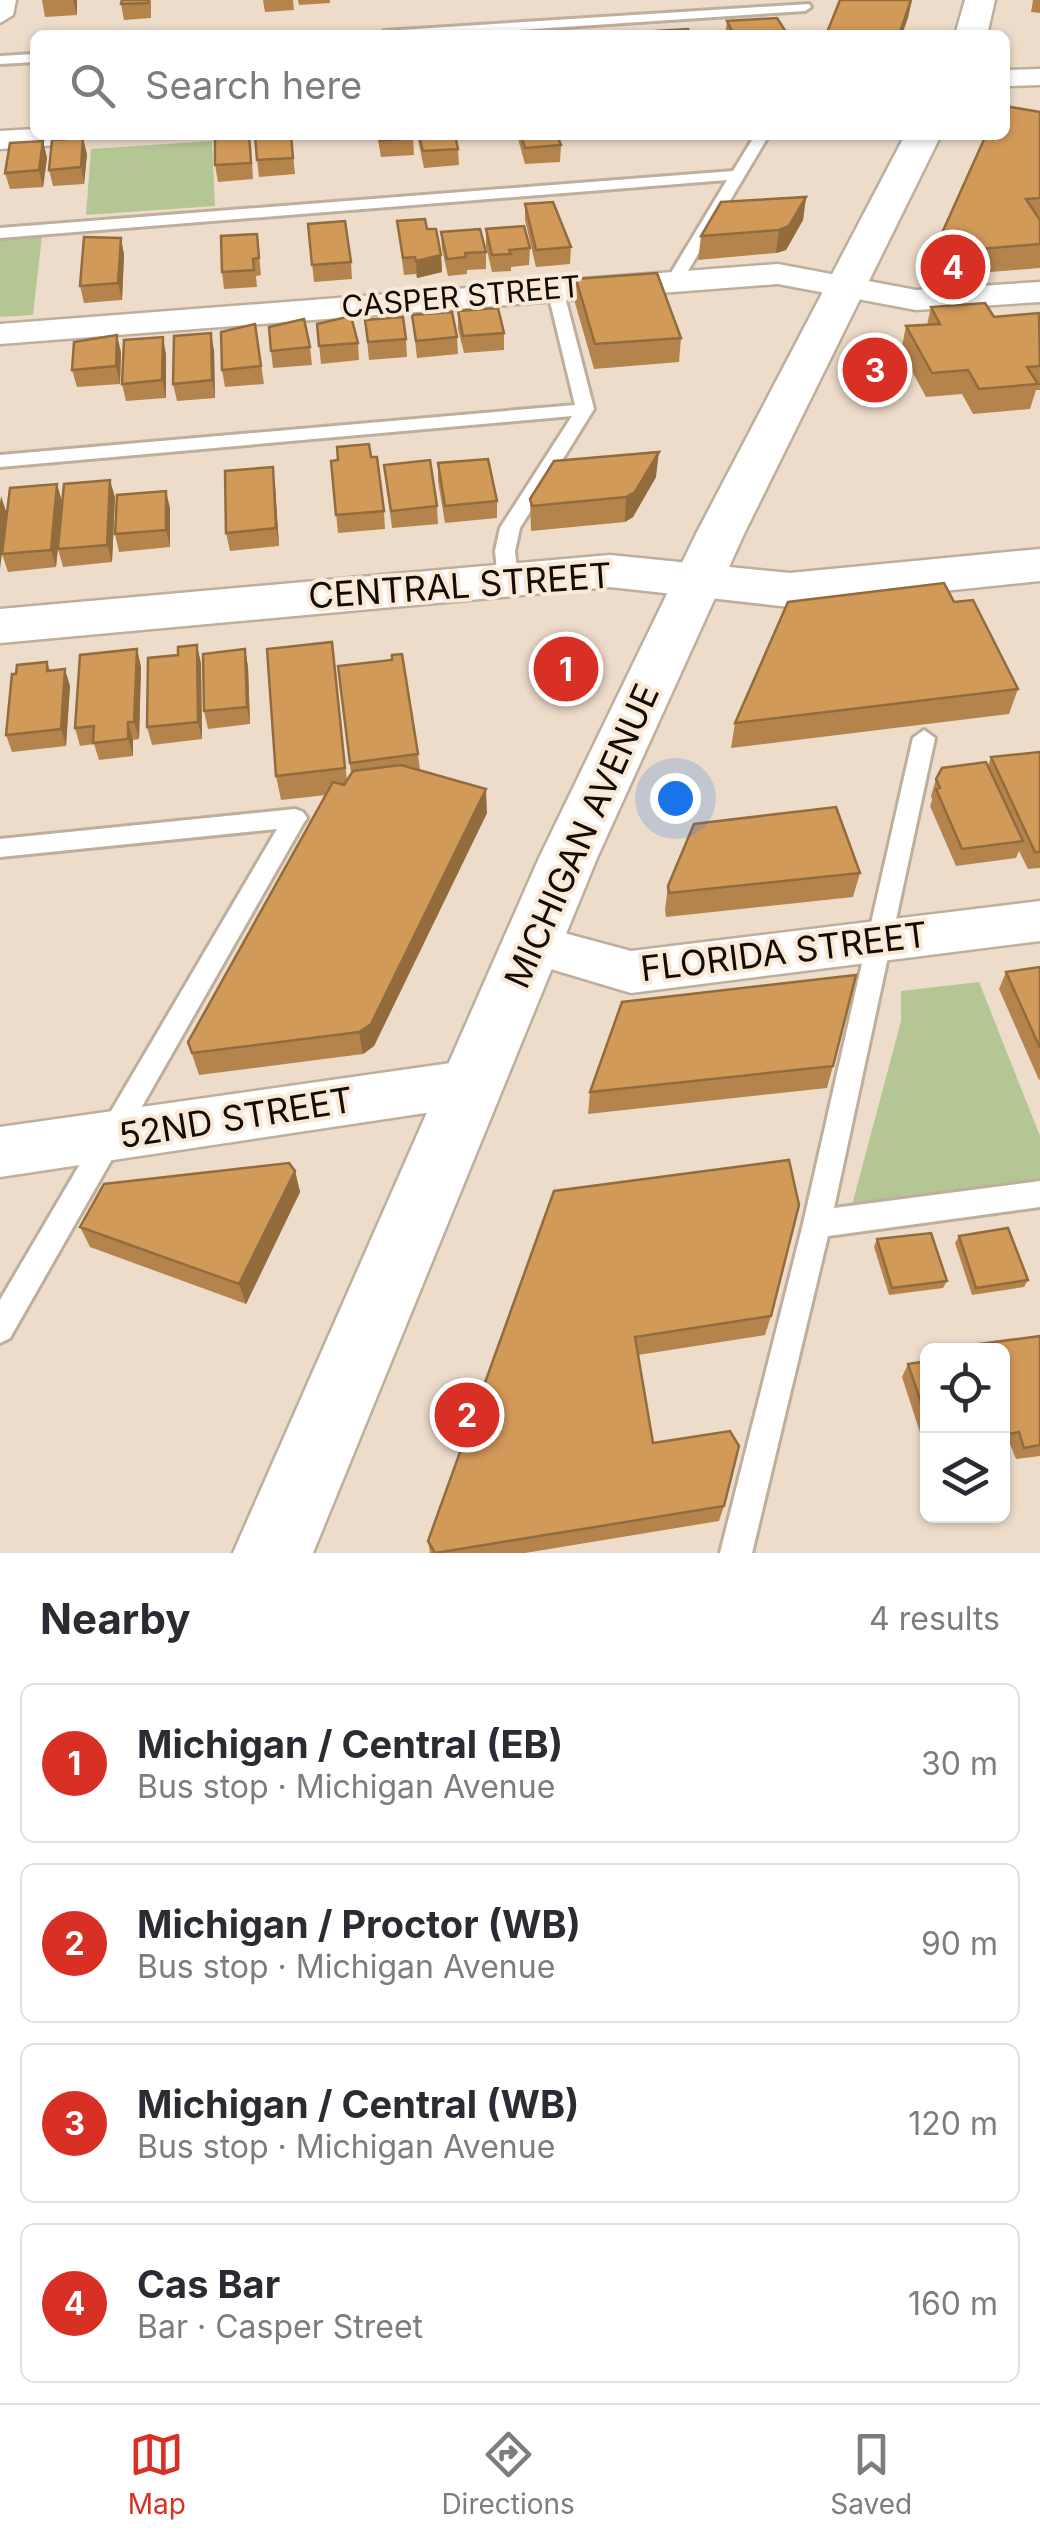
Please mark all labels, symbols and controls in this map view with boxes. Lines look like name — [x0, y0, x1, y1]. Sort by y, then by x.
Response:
search box — [30, 30, 1010, 140]
icon: search — [65, 58, 120, 113]
text: Search here — [145, 62, 362, 108]
pin: 4 — [920, 230, 986, 304]
street label: CASPER STREET — [340, 268, 582, 324]
pin: 3 — [842, 332, 908, 408]
street label: CENTRAL STREET — [307, 553, 613, 617]
pin: 1 — [534, 632, 598, 706]
street label: MICHIGAN AVENUE — [495, 677, 667, 994]
your location — [650, 773, 701, 824]
street label: FLORIDA STREET — [638, 913, 930, 989]
street label: 52ND STREET — [116, 1078, 356, 1156]
map controls — [920, 1343, 1010, 1523]
button: locate — [920, 1343, 1010, 1433]
pin: 2 — [434, 1378, 500, 1452]
button: layers — [920, 1433, 1010, 1523]
text: Nearby — [40, 1593, 191, 1644]
text: 4 results — [869, 1599, 1000, 1638]
text: Michigan / Central (EB) — [137, 1721, 563, 1767]
text: 1 — [68, 1744, 81, 1783]
text: 30 m — [921, 1744, 998, 1783]
text: Bus stop · Michigan Avenue — [137, 1767, 555, 1806]
text: Michigan / Proctor (WB) — [137, 1901, 581, 1947]
text: 2 — [64, 1924, 85, 1963]
text: 90 m — [921, 1924, 998, 1963]
text: Bus stop · Michigan Avenue — [137, 1947, 555, 1986]
text: Michigan / Central (WB) — [137, 2081, 579, 2127]
text: 3 — [64, 2104, 85, 2143]
text: 120 m — [908, 2104, 998, 2143]
text: Bus stop · Michigan Avenue — [137, 2127, 555, 2166]
text: Cas Bar — [137, 2261, 280, 2307]
text: 4 — [64, 2284, 85, 2323]
text: 160 m — [908, 2284, 998, 2323]
text: Bar · Casper Street — [137, 2307, 423, 2346]
tab: Map — [128, 2427, 186, 2521]
tab: Directions — [441, 2427, 575, 2521]
tab: Saved — [830, 2427, 912, 2521]

